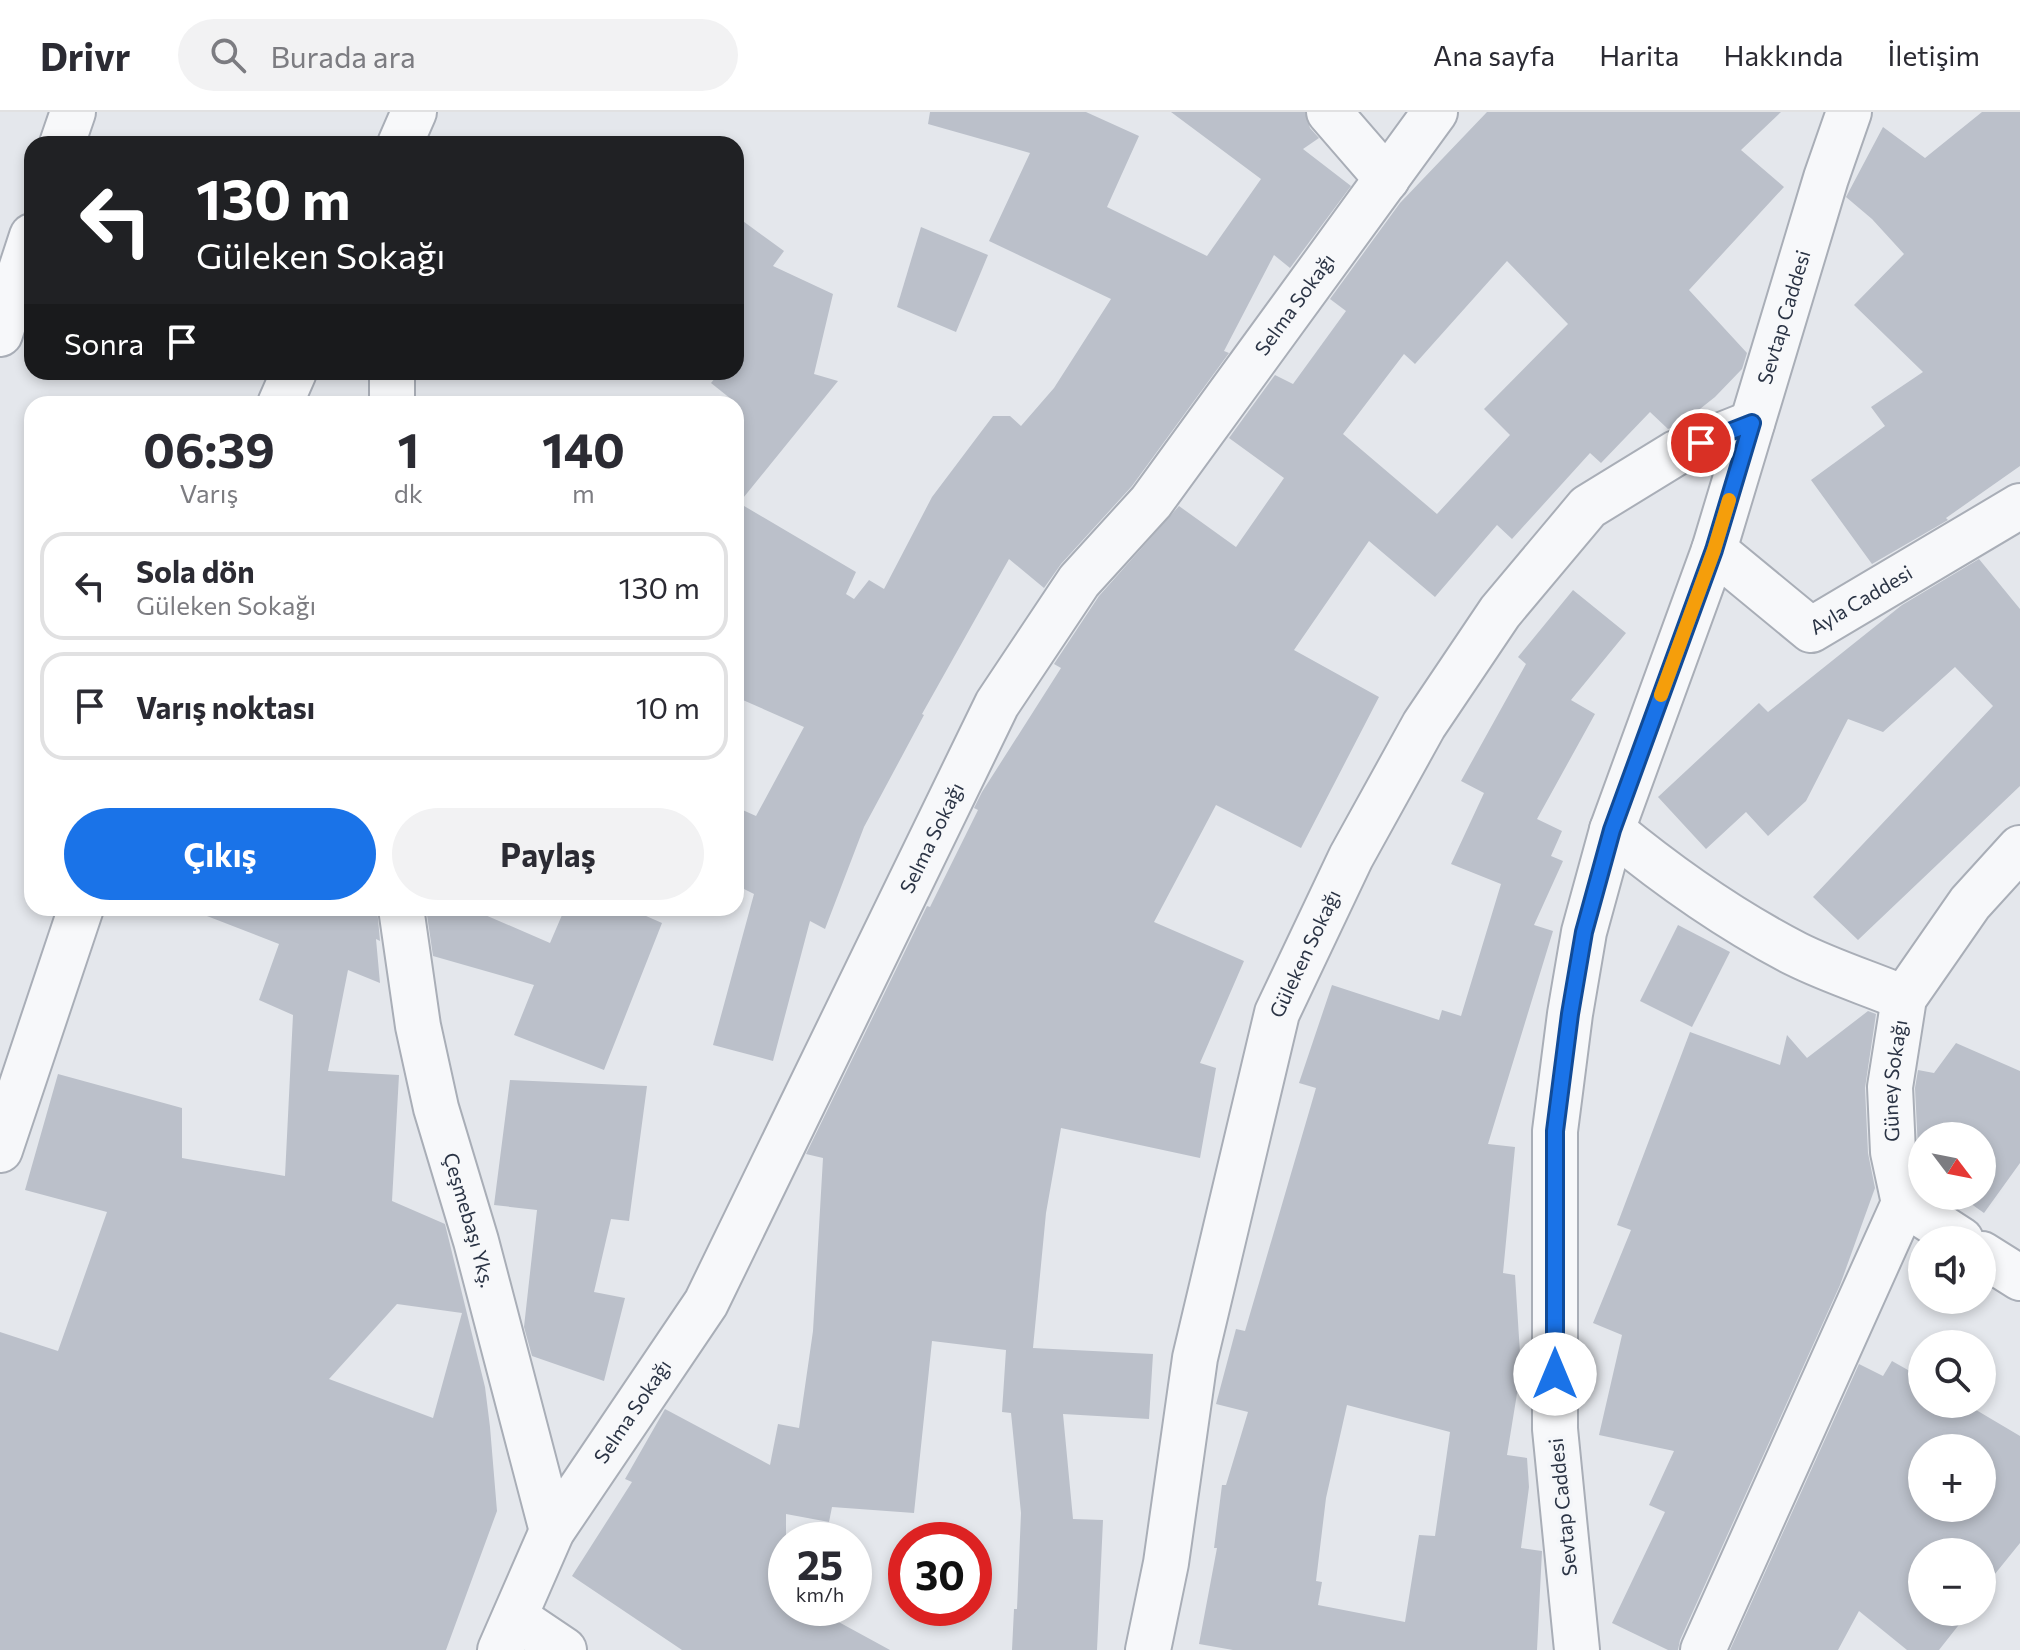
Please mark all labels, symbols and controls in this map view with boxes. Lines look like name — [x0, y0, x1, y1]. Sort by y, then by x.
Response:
search box — [178, 19, 738, 91]
text: Drivr — [40, 32, 130, 79]
icon: search — [206, 33, 250, 77]
text: Burada ara — [270, 37, 416, 74]
text: Ana sayfa — [1433, 38, 1555, 72]
text: Harita — [1599, 38, 1679, 72]
text: Hakkında — [1723, 38, 1843, 72]
text: İletişim — [1887, 38, 1980, 72]
text: 130 m — [196, 163, 351, 232]
icon: left — [64, 168, 168, 272]
text: Güleken Sokağı — [196, 232, 446, 276]
street label: Sevtap Caddesi — [1752, 247, 1815, 387]
street label: Selma Sokağı — [1249, 248, 1339, 360]
icon: arrive — [160, 320, 204, 364]
text: Sonra — [64, 324, 144, 361]
pin — [1667, 409, 1735, 477]
text: 06:39 — [143, 419, 275, 478]
text: 1 — [397, 419, 419, 478]
text: 140 — [542, 419, 625, 478]
icon: arrive — [1679, 421, 1723, 465]
text: Varış — [179, 477, 238, 508]
text: dk — [394, 477, 423, 508]
text: m — [572, 477, 595, 508]
text: Sola dön — [136, 552, 255, 589]
street label: Ayla Caddesi — [1805, 560, 1916, 639]
icon: left — [68, 564, 112, 608]
text: 130 m — [619, 568, 700, 605]
text: Güleken Sokağı — [136, 589, 316, 620]
icon: arrive — [68, 684, 112, 728]
text: Varış noktası — [136, 688, 315, 725]
text: 10 m — [636, 688, 700, 725]
street label: Selma Sokağı — [894, 778, 968, 897]
button: Çıkış — [64, 808, 376, 900]
button: Paylaş — [392, 808, 704, 900]
street label: Güleken Sokağı — [1264, 886, 1345, 1021]
street label: Güney Sokağı — [1877, 1018, 1911, 1142]
north arrow — [1908, 1122, 1996, 1210]
map controls — [1908, 1122, 1996, 1626]
street label: Çeşmebaşı Ykş. — [439, 1149, 501, 1290]
button: sound — [1908, 1226, 1996, 1314]
button: search — [1908, 1330, 1996, 1418]
position arrow — [1513, 1332, 1597, 1416]
street label: Selma Sokağı — [588, 1355, 675, 1467]
button: + — [1908, 1434, 1996, 1522]
street label: Sevtap Caddesi — [1543, 1437, 1581, 1577]
speed limit sign: 30 — [888, 1522, 992, 1626]
button: − — [1908, 1538, 1996, 1626]
text: 25 — [797, 1539, 843, 1588]
text: km/h — [796, 1582, 844, 1606]

